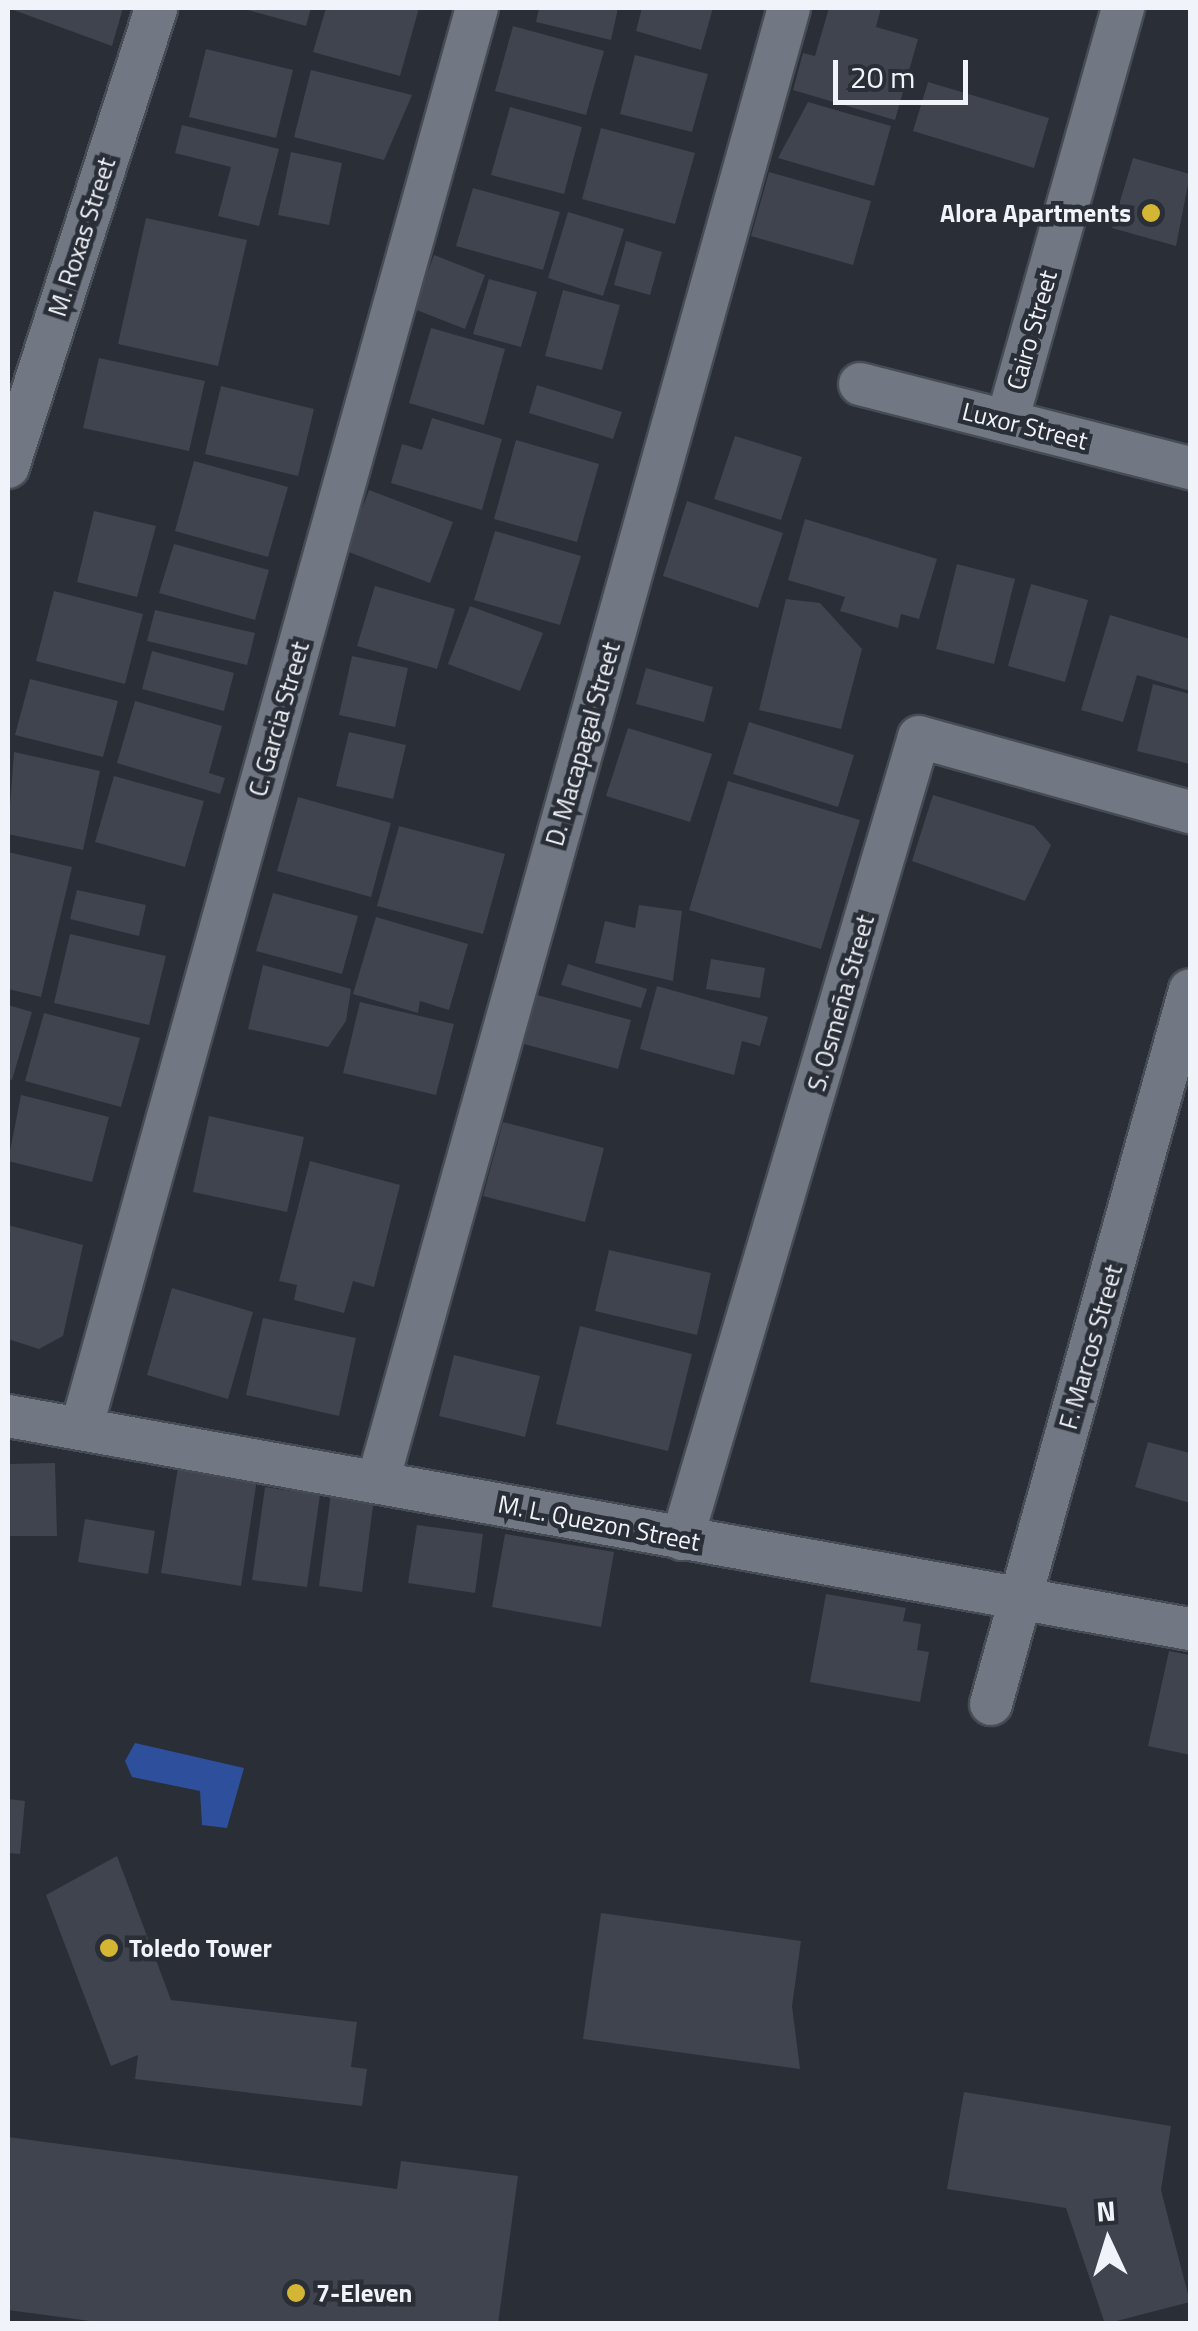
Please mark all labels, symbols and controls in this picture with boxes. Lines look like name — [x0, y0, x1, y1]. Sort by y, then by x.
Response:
scale bar — [838, 40, 973, 102]
text: 20 m — [850, 54, 915, 100]
street label: M. Roxas Street — [42, 154, 122, 320]
place label: Alora Apartments — [940, 198, 1131, 228]
marker: Alora Apartments — [1140, 202, 1162, 224]
street label: Cairo Street — [1001, 267, 1063, 393]
street label: Luxor Street — [959, 396, 1091, 456]
street label: C. Garcia Street — [243, 638, 315, 800]
street label: D. Macapagal Street — [540, 639, 626, 849]
street label: S. Osmeña Street — [801, 911, 881, 1095]
street label: F. Marcos Street — [1053, 1261, 1129, 1433]
street label: M. L. Quezon Street — [495, 1489, 703, 1557]
place label: Toledo Tower — [129, 1933, 272, 1963]
marker: Toledo Tower — [98, 1937, 120, 1959]
text: N — [1095, 2188, 1117, 2233]
north arrow — [1058, 2191, 1158, 2291]
place label: 7-Eleven — [316, 2278, 412, 2308]
marker: 7-Eleven — [285, 2282, 307, 2304]

